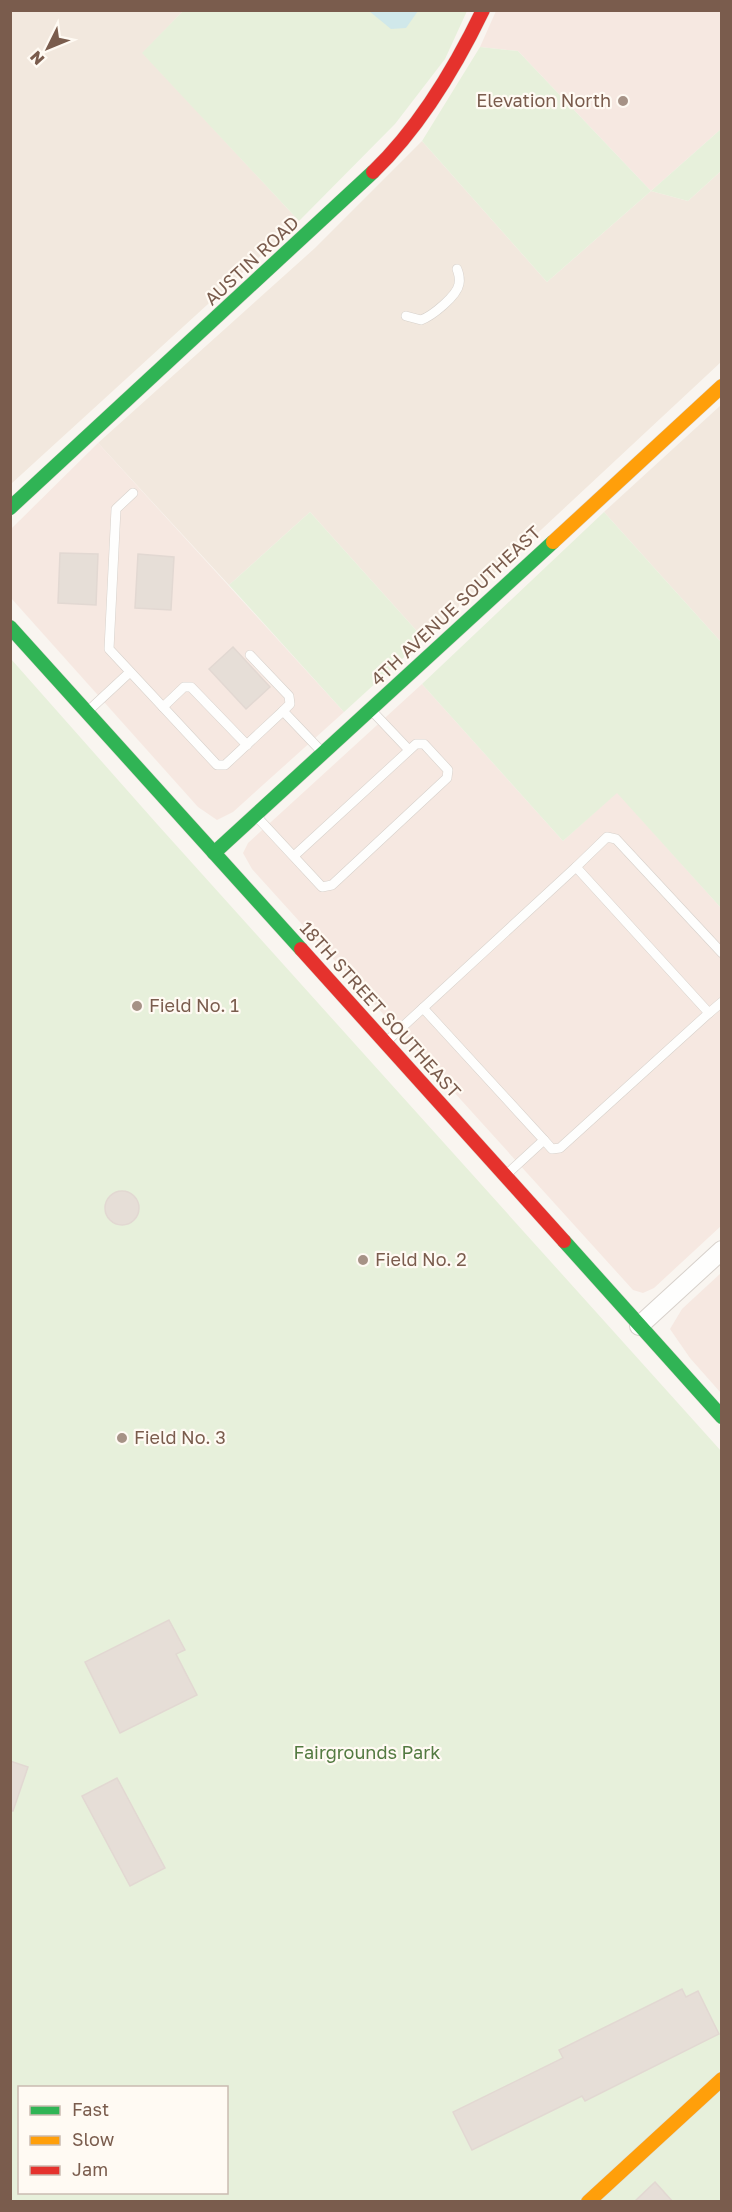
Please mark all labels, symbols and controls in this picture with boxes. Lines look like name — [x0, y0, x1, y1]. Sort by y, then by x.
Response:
north arrow — [18, 18, 78, 78]
text: N — [26, 47, 48, 70]
place label: Elevation North — [476, 89, 611, 111]
marker: Elevation North — [616, 94, 630, 108]
street label: AUSTIN ROAD — [200, 211, 303, 310]
street label: 4TH AVENUE SOUTHEAST — [366, 521, 545, 690]
street label: 18TH STREET SOUTHEAST — [296, 917, 466, 1102]
place label: Field No. 1 — [149, 994, 239, 1016]
marker: Field No. 1 — [130, 999, 144, 1013]
place label: Field No. 2 — [375, 1248, 467, 1270]
marker: Field No. 2 — [356, 1253, 370, 1267]
place label: Field No. 3 — [134, 1426, 226, 1448]
marker: Field No. 3 — [115, 1431, 129, 1445]
park label: Fairgrounds Park — [294, 1741, 440, 1763]
legend — [18, 2086, 228, 2194]
text: Fast — [72, 2098, 109, 2120]
text: Slow — [72, 2128, 115, 2150]
text: Jam — [72, 2158, 108, 2180]

